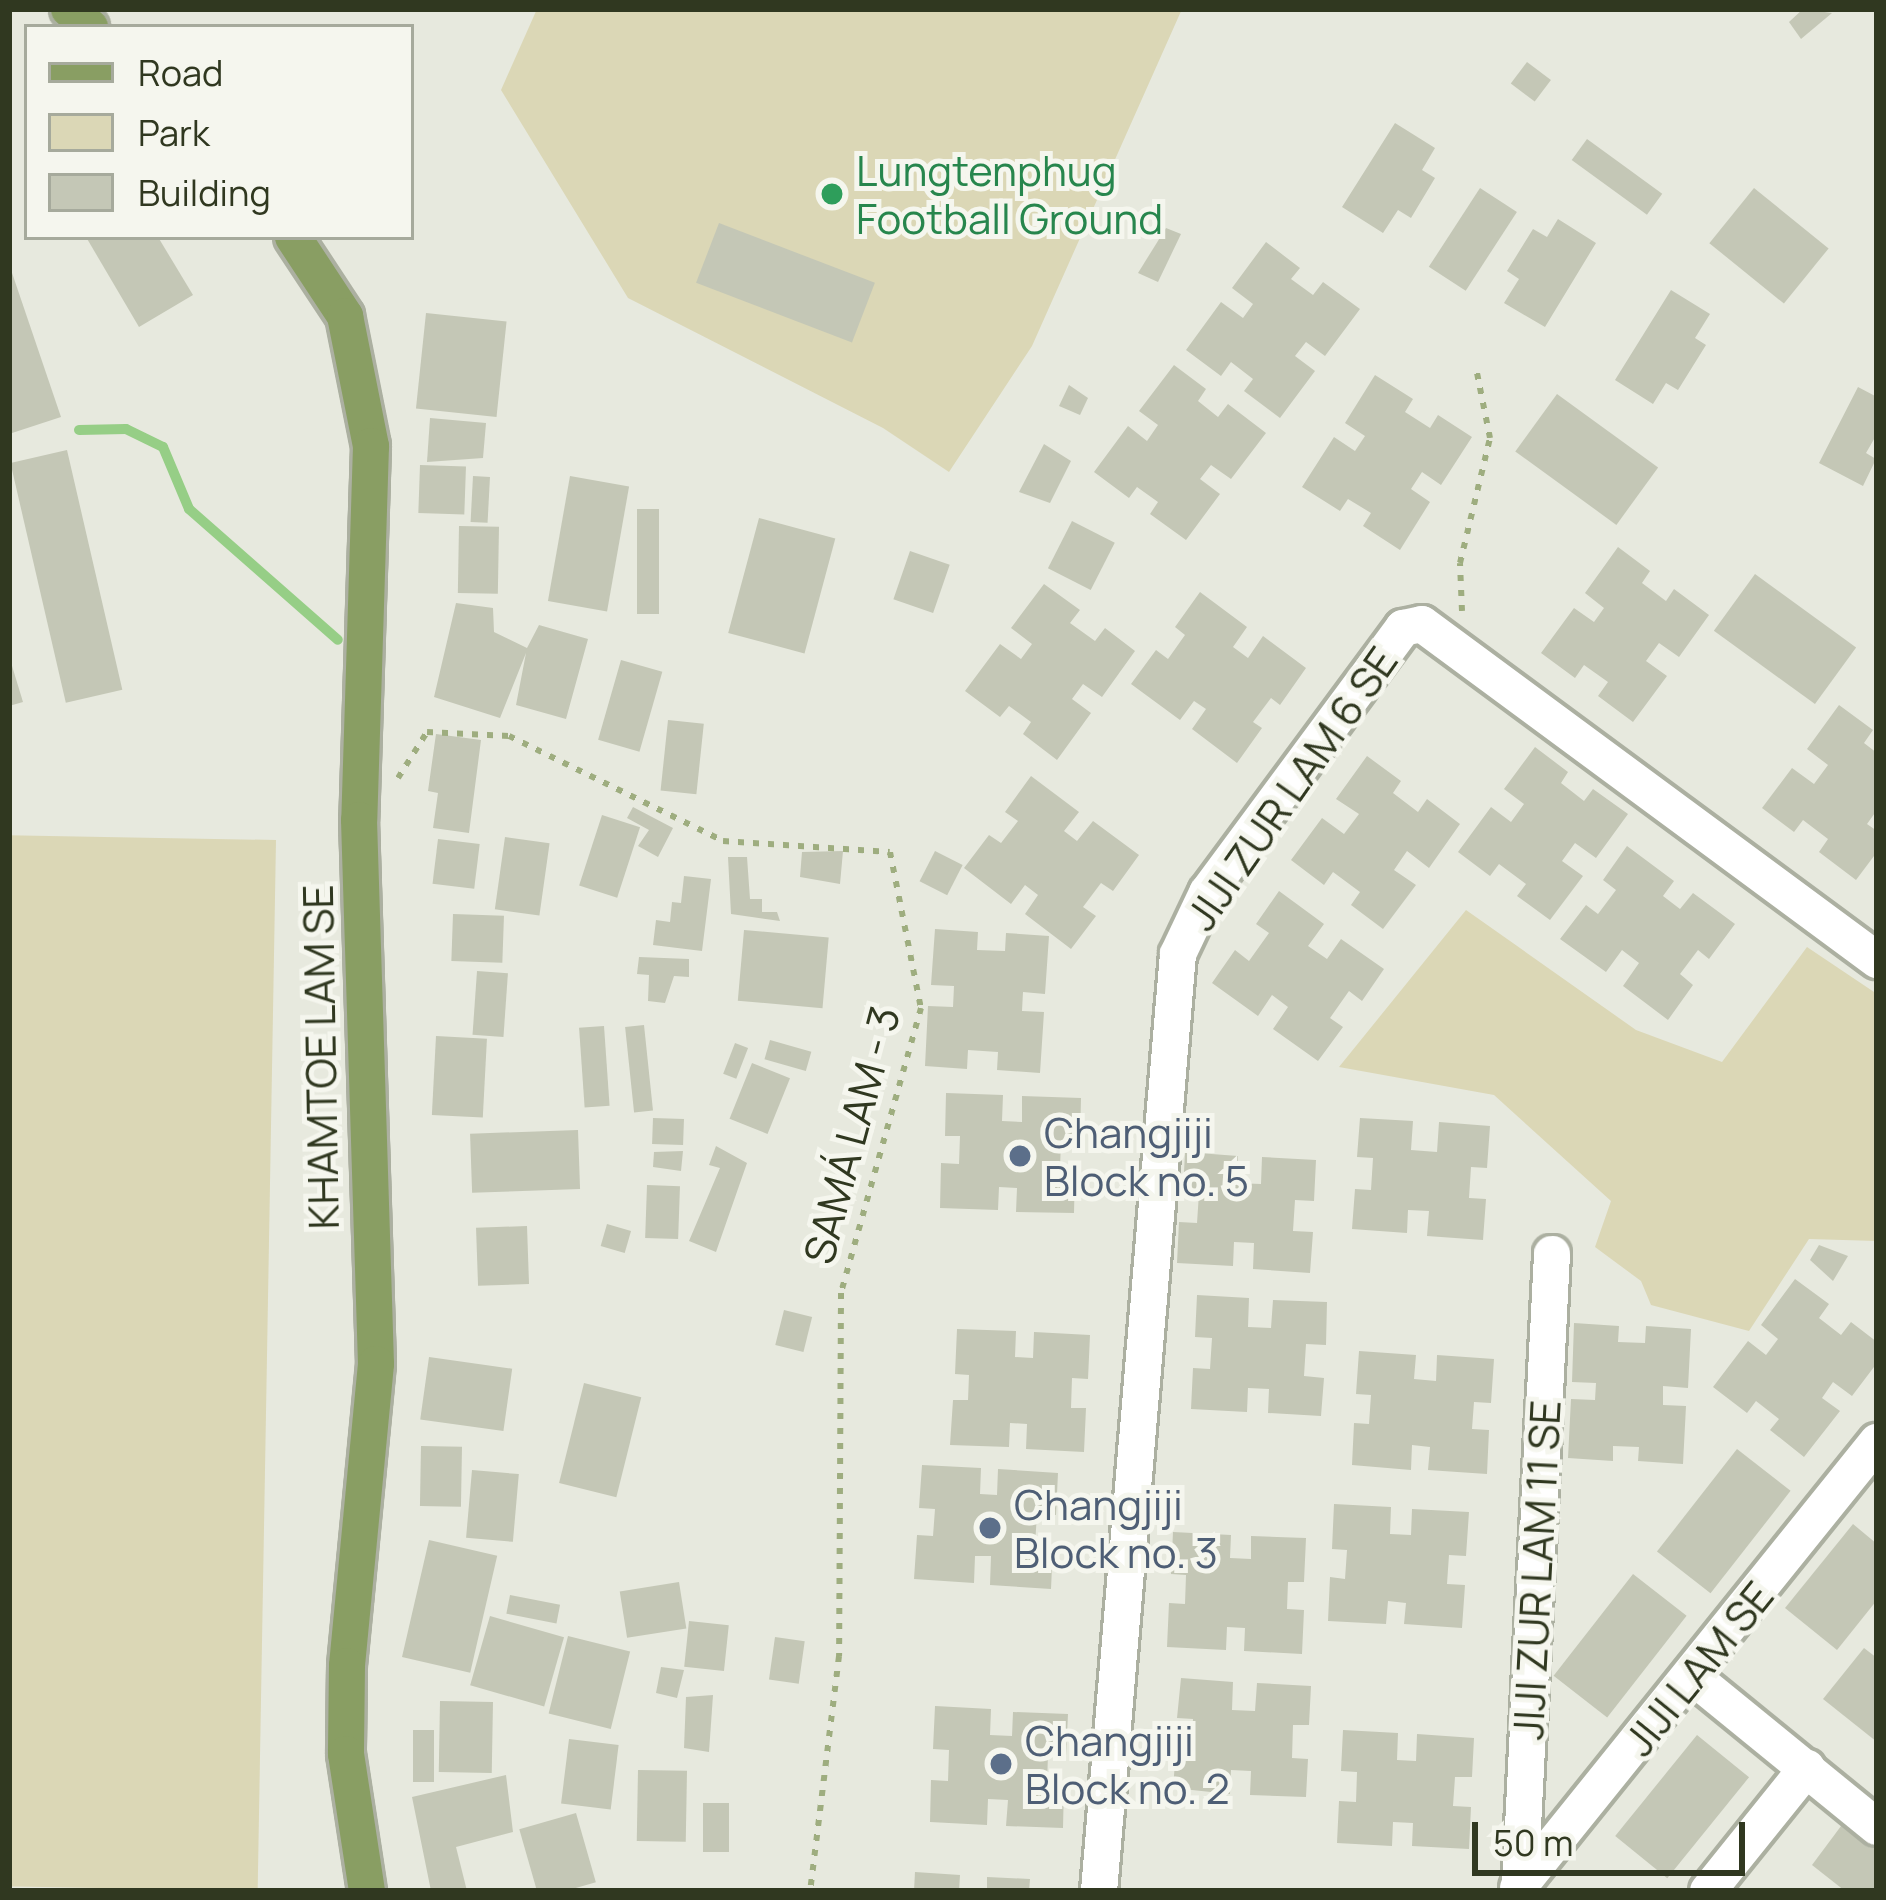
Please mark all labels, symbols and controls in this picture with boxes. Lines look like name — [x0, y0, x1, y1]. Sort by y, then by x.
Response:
legend — [24, 24, 414, 240]
text: Road — [138, 48, 223, 97]
text: Park — [138, 108, 210, 157]
place label: Lungtenphug Football Ground — [856, 145, 1163, 243]
text: Building — [138, 168, 271, 217]
marker: Lungtenphug Football Ground — [819, 181, 845, 207]
street label: JIJI ZUR LAM 6 SE — [1175, 637, 1407, 939]
street label: KHAMTOE LAM SE — [292, 884, 348, 1230]
street label: SAMÁ LAM - 3 — [793, 1001, 909, 1269]
place label: Changjiji Block no. 5 — [1044, 1107, 1249, 1206]
marker: Changjiji Block no. 5 — [1007, 1143, 1033, 1169]
street label: JIJI ZUR LAM 11 SE — [1502, 1399, 1570, 1741]
place label: Changjiji Block no. 3 — [1014, 1479, 1218, 1577]
marker: Changjiji Block no. 3 — [977, 1515, 1003, 1541]
street label: JIJI LAM SE — [1613, 1571, 1783, 1765]
place label: Changjiji Block no. 2 — [1025, 1715, 1230, 1814]
marker: Changjiji Block no. 2 — [988, 1751, 1014, 1777]
scale bar — [1478, 1798, 1751, 1872]
text: 50 m — [1493, 1818, 1573, 1867]

